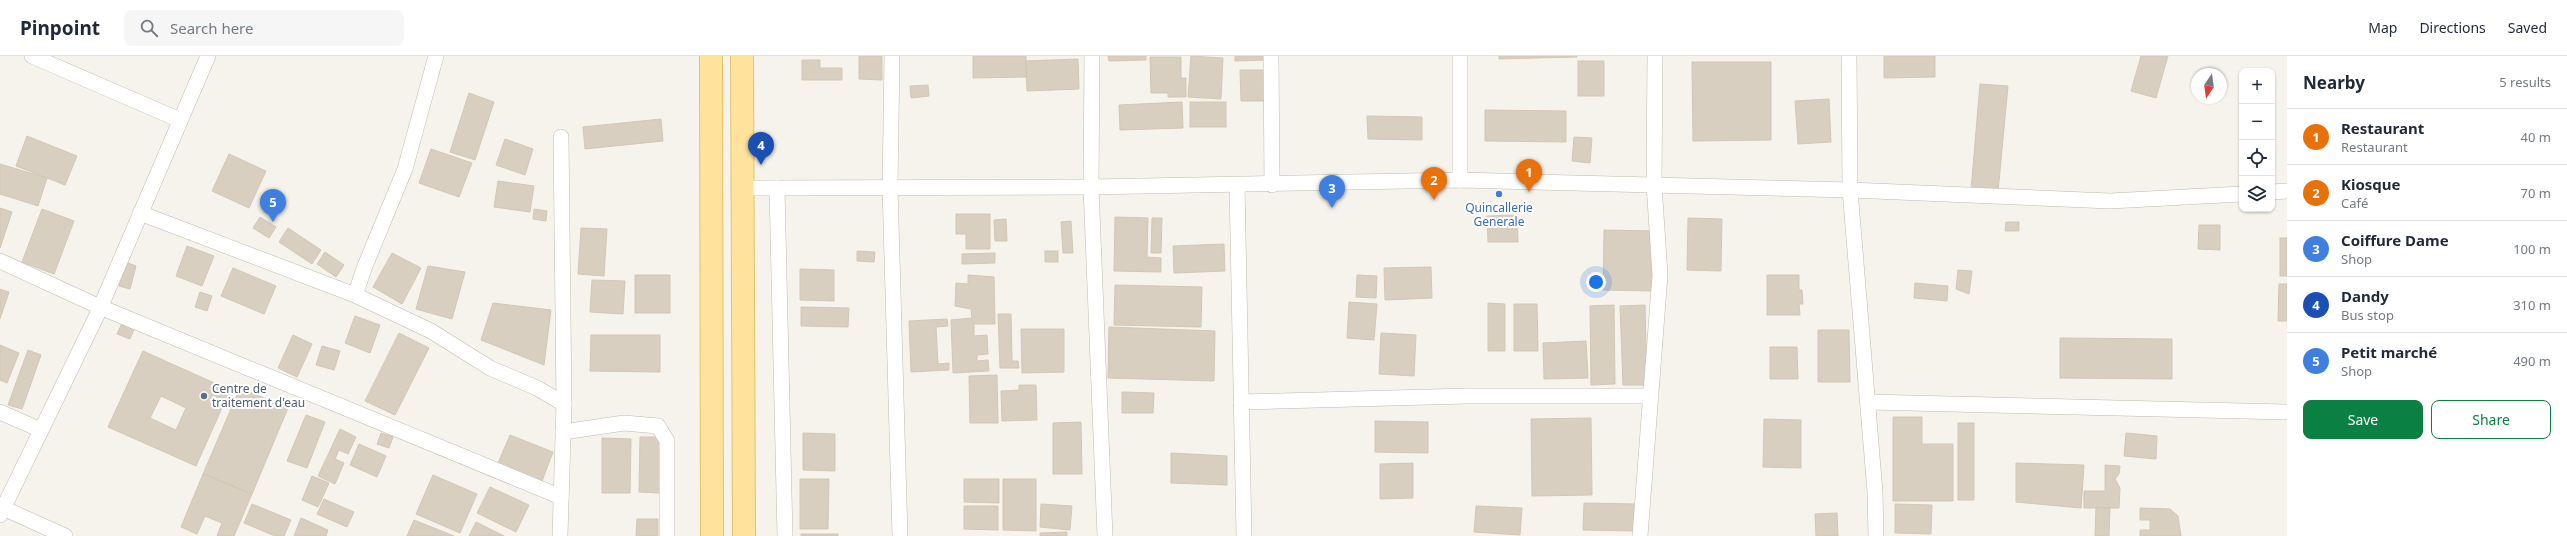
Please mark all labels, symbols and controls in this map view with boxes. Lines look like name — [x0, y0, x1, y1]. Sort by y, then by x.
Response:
search box — [124, 10, 404, 46]
text: Pinpoint — [20, 15, 100, 41]
icon: search — [138, 17, 160, 39]
text: Search here — [170, 18, 253, 38]
text: Map — [2368, 18, 2397, 37]
text: Directions — [2419, 18, 2486, 37]
text: Saved — [2508, 18, 2547, 37]
north arrow — [2191, 68, 2227, 104]
map controls — [2239, 68, 2275, 212]
button: + — [2239, 68, 2275, 104]
text: Nearby — [2303, 71, 2365, 94]
text: 5 results — [2499, 73, 2551, 91]
button: − — [2239, 104, 2275, 140]
text: Restaurant — [2341, 118, 2424, 138]
text: 1 — [2312, 128, 2320, 146]
text: 40 m — [2521, 128, 2551, 146]
pin: 4 — [748, 132, 774, 165]
text: Restaurant — [2341, 138, 2408, 156]
button: locate — [2239, 140, 2275, 176]
pin: 1 — [1516, 159, 1542, 192]
pin: 2 — [1421, 167, 1447, 200]
text: Kiosque — [2341, 174, 2401, 194]
pin: 3 — [1319, 175, 1345, 208]
button: layers — [2239, 176, 2275, 212]
text: 2 — [2312, 184, 2320, 202]
text: 70 m — [2521, 184, 2551, 202]
pin: 5 — [260, 189, 286, 222]
marker: Quincallerie Generale — [1494, 189, 1504, 199]
text: Café — [2341, 194, 2368, 212]
place label: Quincallerie Generale — [1465, 199, 1533, 230]
text: Coiffure Dame — [2341, 230, 2449, 250]
text: 3 — [2312, 240, 2320, 258]
text: 100 m — [2513, 240, 2551, 258]
text: Shop — [2341, 250, 2372, 268]
your location — [1586, 272, 1606, 292]
text: Dandy — [2341, 286, 2389, 306]
text: 4 — [2312, 296, 2320, 314]
text: 310 m — [2513, 296, 2551, 314]
text: Bus stop — [2341, 306, 2394, 324]
text: Petit marché — [2341, 342, 2437, 362]
text: 5 — [2312, 352, 2320, 370]
text: 490 m — [2513, 352, 2551, 370]
text: Shop — [2341, 362, 2372, 380]
place label: Centre de traitement d'eau — [212, 380, 305, 411]
marker: Centre de traitement d'eau — [199, 391, 209, 401]
button: Save — [2303, 400, 2423, 439]
button: Share — [2431, 400, 2551, 439]

